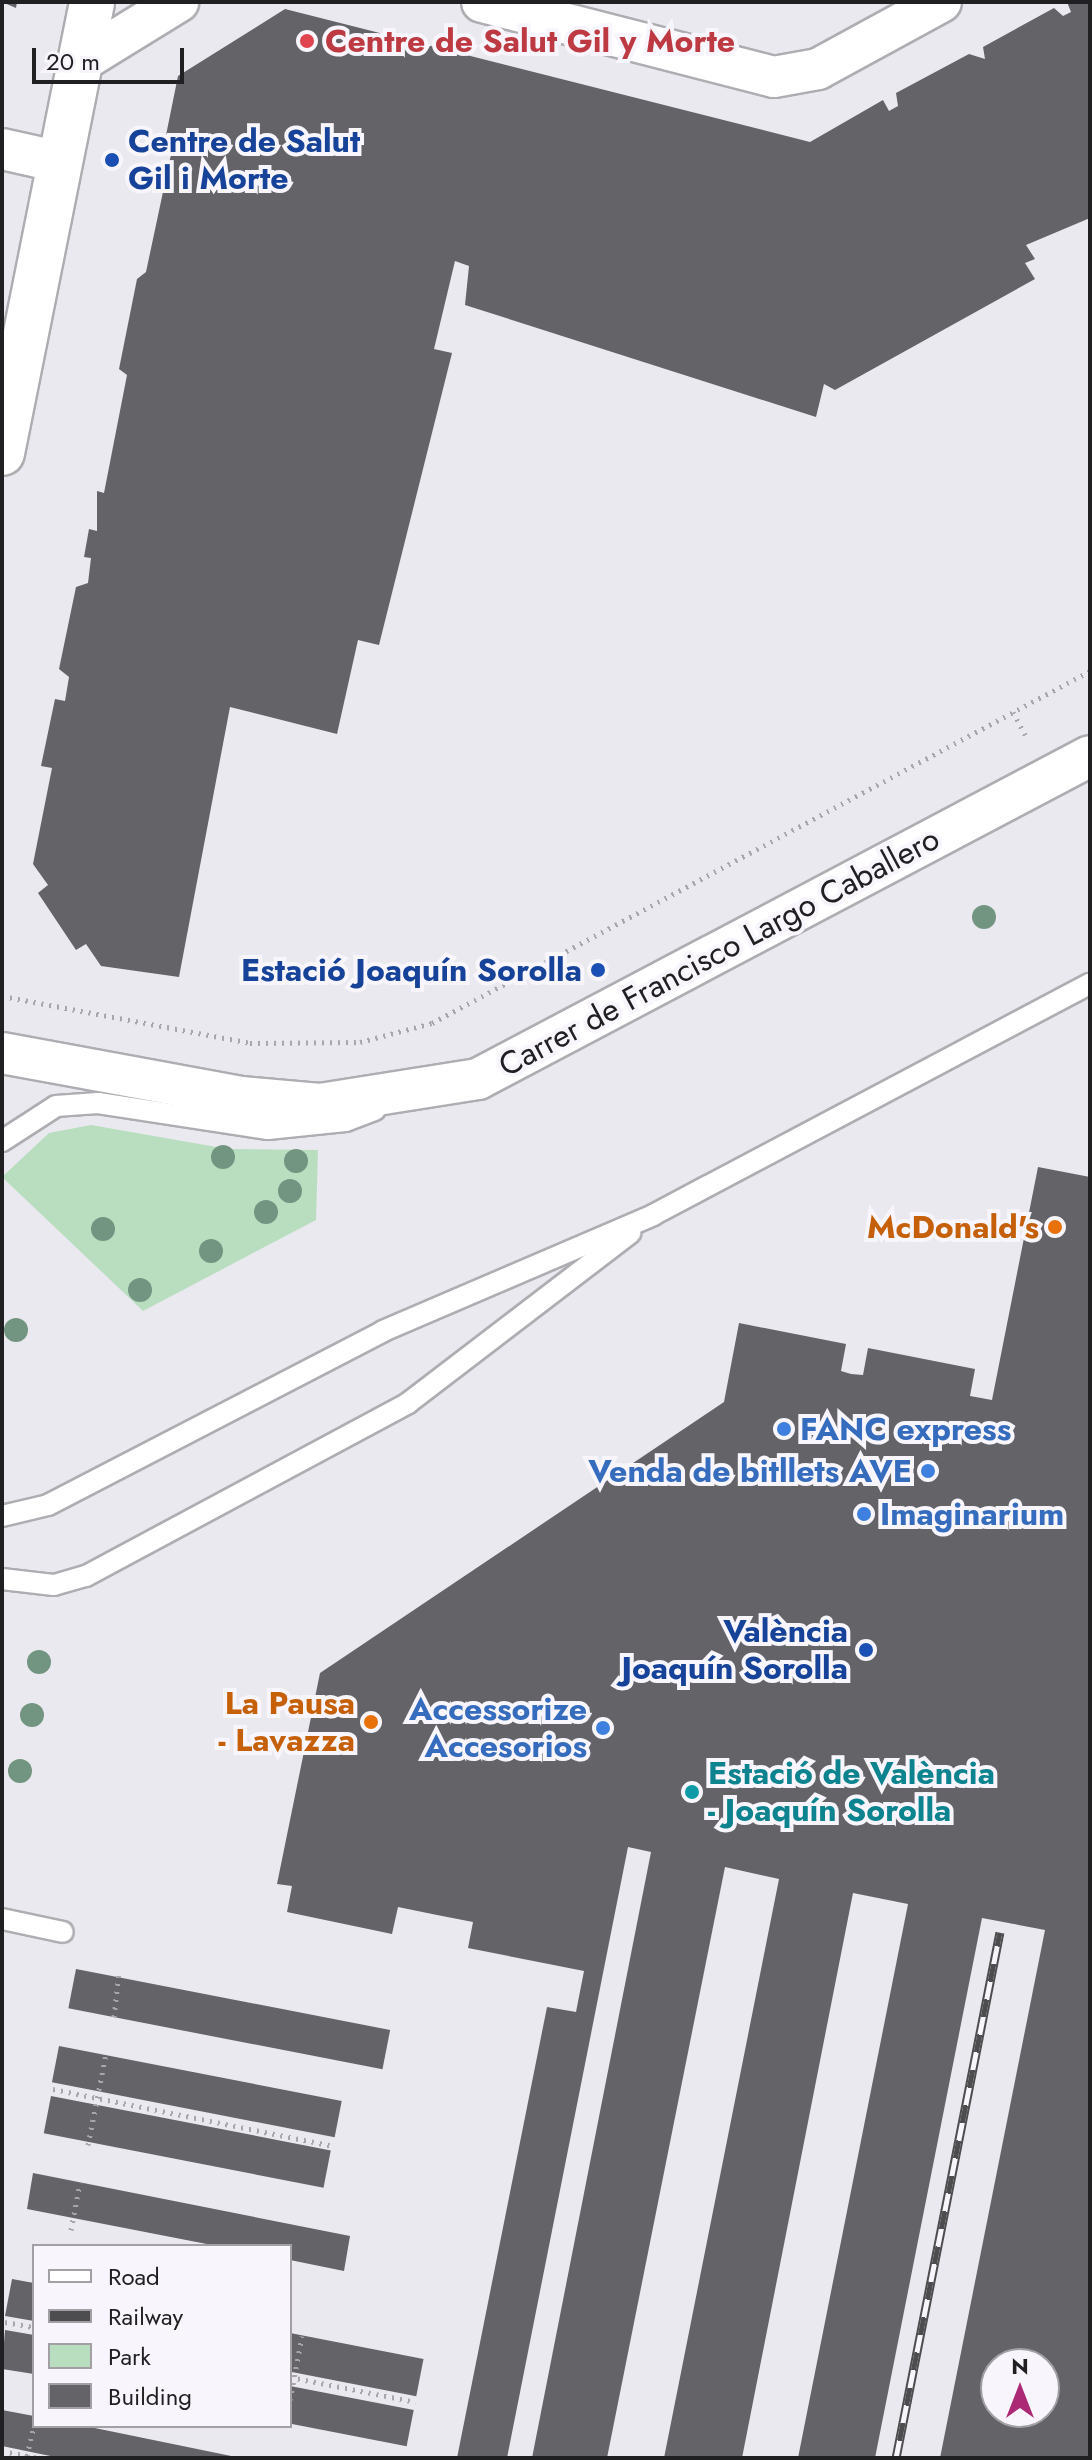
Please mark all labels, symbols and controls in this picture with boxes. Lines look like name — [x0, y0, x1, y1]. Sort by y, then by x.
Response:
place label: Centre de Salut Gil y Morte — [325, 22, 735, 60]
marker: Centre de Salut Gil y Morte — [296, 30, 318, 52]
scale bar — [36, 32, 188, 82]
text: 20 m — [46, 44, 100, 79]
place label: Centre de Salut Gil i Morte — [128, 123, 360, 198]
marker: Centre de Salut Gil i Morte — [103, 151, 121, 169]
street label: Carrer de Francisco Largo Caballero — [492, 819, 946, 1085]
place label: Estació Joaquín Sorolla — [241, 951, 582, 989]
marker: Estació Joaquín Sorolla — [589, 961, 607, 979]
place label: McDonald's — [867, 1208, 1039, 1246]
marker: McDonald's — [1046, 1218, 1064, 1236]
place label: FANC express — [800, 1410, 1011, 1448]
marker: FANC express — [775, 1420, 793, 1438]
place label: Venda de bitllets AVE — [588, 1452, 912, 1490]
marker: Venda de bitllets AVE — [919, 1462, 937, 1480]
place label: Imaginarium — [880, 1495, 1064, 1533]
marker: Imaginarium — [855, 1505, 873, 1523]
place label: València Joaquín Sorolla — [621, 1613, 848, 1688]
marker: València Joaquín Sorolla — [855, 1639, 877, 1661]
place label: La Pausa - Lavazza — [219, 1685, 355, 1760]
place label: Accessorize Accesorios — [409, 1691, 587, 1766]
marker: La Pausa - Lavazza — [362, 1713, 380, 1731]
marker: Accessorize Accesorios — [594, 1719, 612, 1737]
place label: Estació de València - Joaquín Sorolla — [708, 1755, 995, 1830]
marker: Estació de València - Joaquín Sorolla — [683, 1783, 701, 1801]
legend — [32, 2244, 292, 2428]
text: Road — [108, 2259, 160, 2294]
text: Railway — [108, 2299, 183, 2334]
text: Park — [108, 2339, 151, 2374]
north arrow — [980, 2348, 1060, 2428]
text: N — [1011, 2350, 1029, 2382]
text: Building — [108, 2379, 192, 2414]

